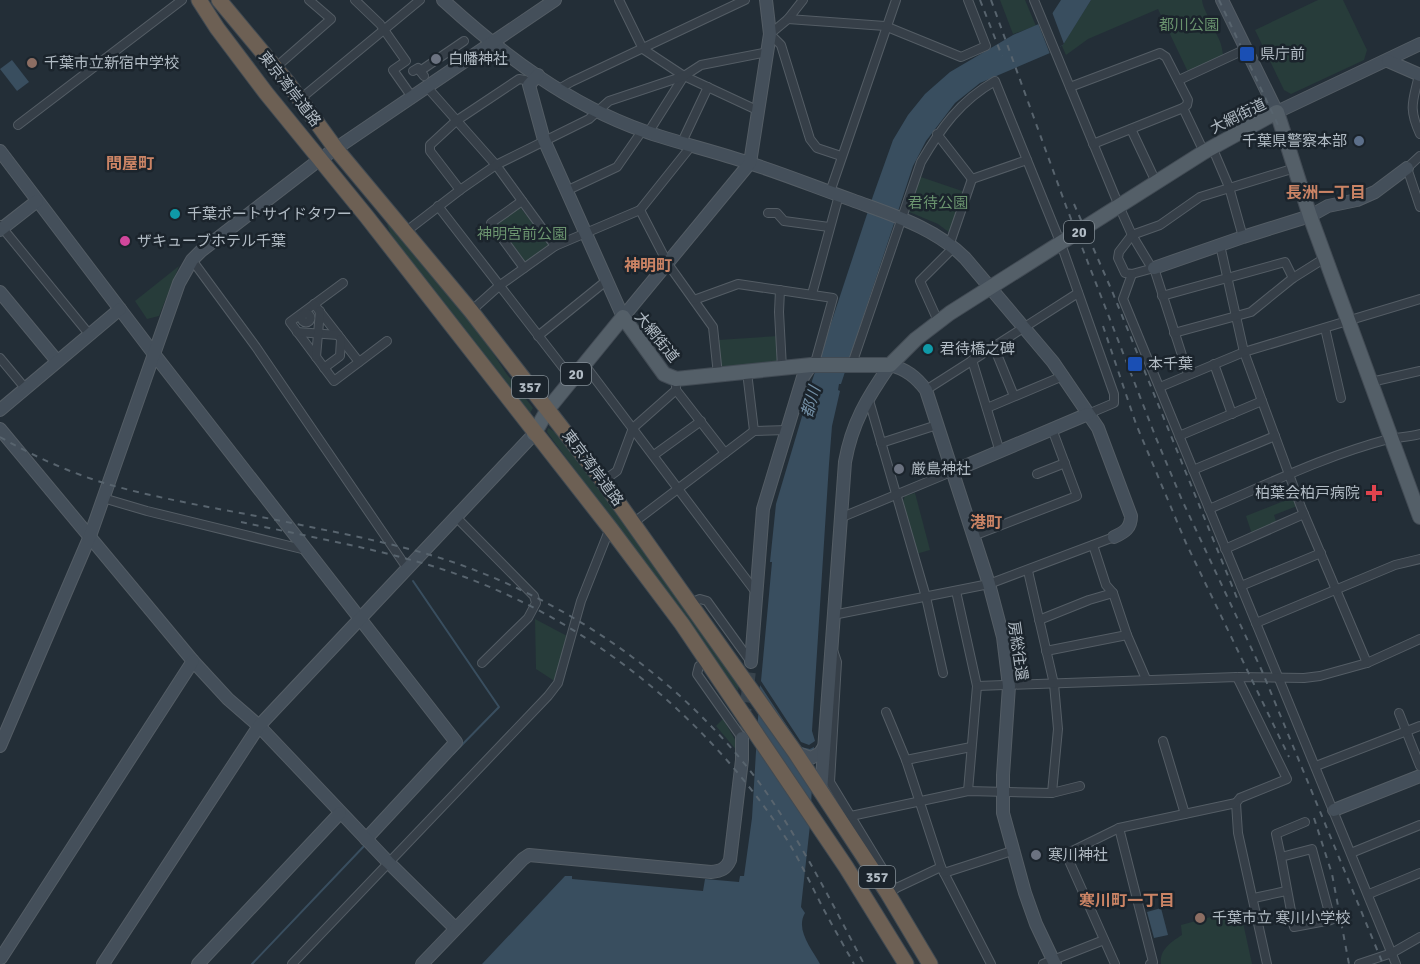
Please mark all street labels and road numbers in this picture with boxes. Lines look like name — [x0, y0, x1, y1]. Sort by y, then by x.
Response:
street label: 東京湾岸道路 — [255, 48, 325, 130]
street label: 大網街道 — [1207, 95, 1269, 137]
road number: 20 — [1064, 221, 1094, 243]
street label: 大網街道 — [631, 308, 683, 366]
road number: 20 — [561, 363, 591, 385]
road number: 357 — [512, 376, 548, 398]
street label: 東京湾岸道路 — [559, 427, 627, 509]
street label: 房総往還 — [1005, 620, 1031, 682]
road number: 357 — [859, 866, 895, 888]

